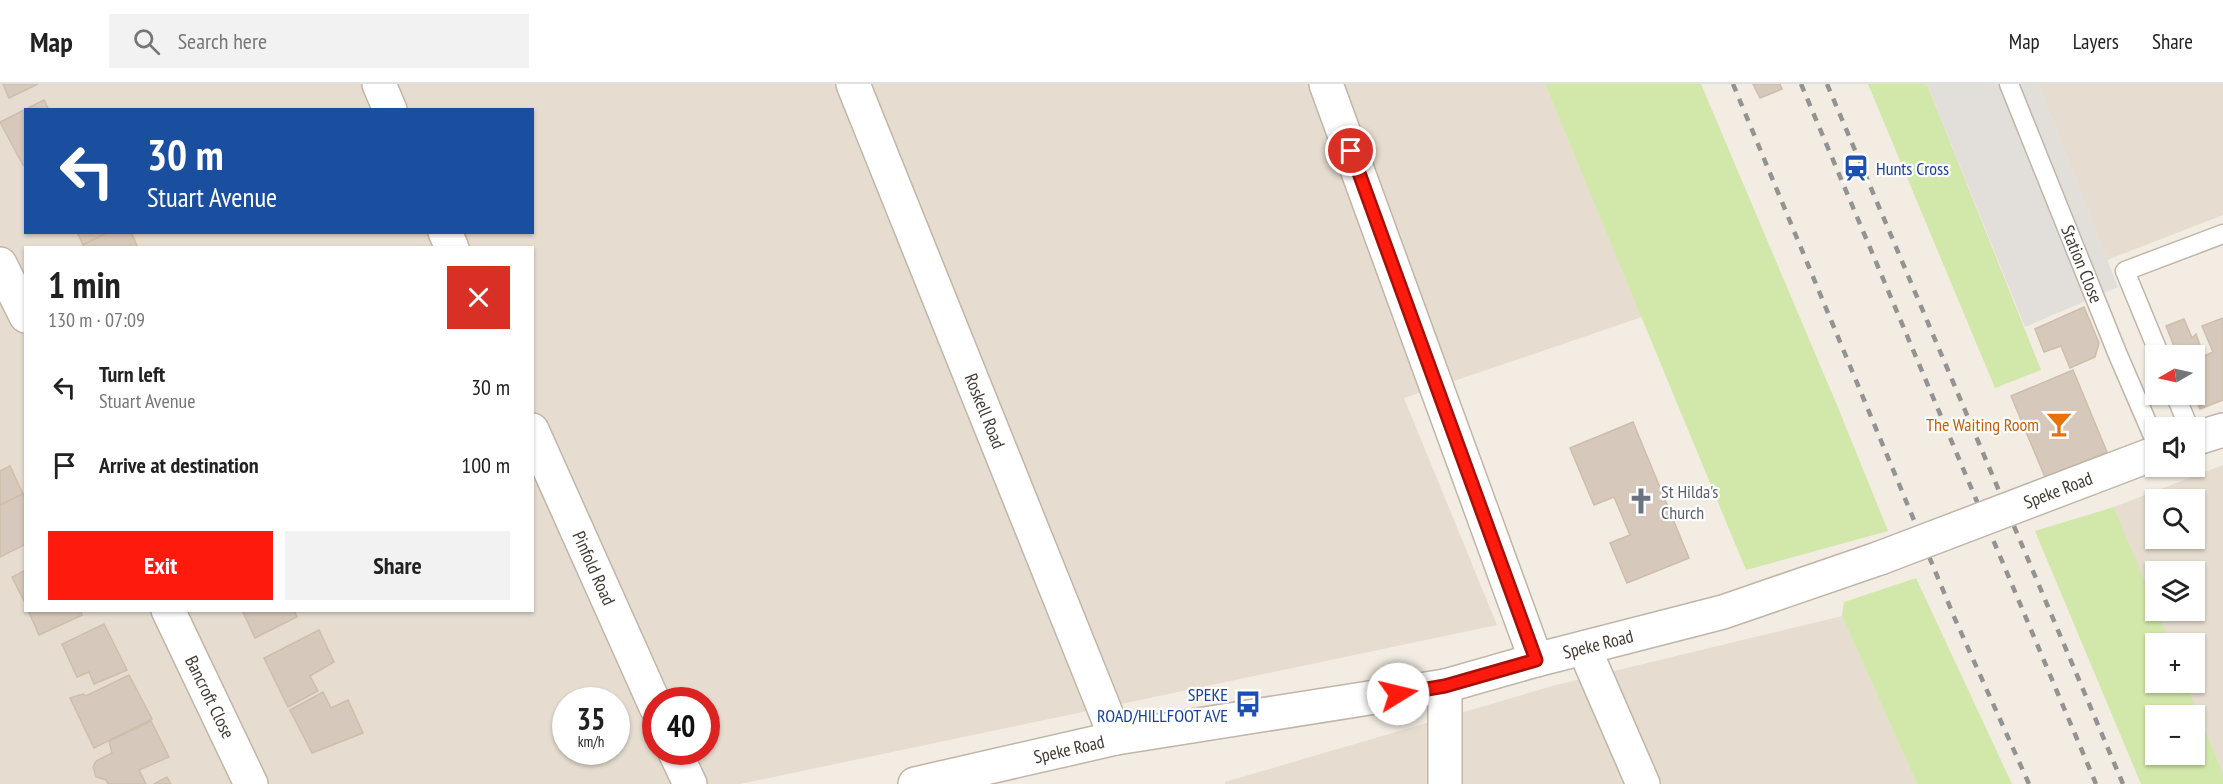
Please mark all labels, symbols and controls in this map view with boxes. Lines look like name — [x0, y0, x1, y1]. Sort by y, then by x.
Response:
search box — [109, 14, 529, 68]
text: Map — [30, 23, 73, 60]
icon: search — [130, 25, 163, 58]
text: Search here — [178, 27, 267, 55]
text: Map — [2009, 28, 2040, 55]
text: Layers — [2073, 28, 2119, 55]
text: Share — [2152, 28, 2193, 55]
pin — [1325, 125, 1376, 176]
text: 30 m — [147, 127, 224, 182]
icon: left — [48, 132, 126, 210]
icon: arrive — [1334, 134, 1367, 167]
station icon: Hunts Cross — [1841, 153, 1871, 183]
place label: Hunts Cross — [1876, 157, 1949, 180]
text: Stuart Avenue — [147, 180, 277, 214]
street label: Station Close — [2056, 222, 2108, 306]
text: 1 min — [48, 261, 121, 308]
button: close — [447, 266, 510, 329]
text: 130 m · 07:09 — [48, 307, 145, 333]
north arrow — [2145, 345, 2205, 405]
map controls — [2145, 345, 2205, 765]
text: Turn left — [99, 360, 165, 388]
street label: Roskell Road — [960, 370, 1010, 452]
icon: left — [48, 371, 81, 404]
text: 30 m — [471, 373, 510, 401]
text: Stuart Avenue — [99, 388, 195, 414]
bar icon: The Waiting Room — [2044, 409, 2074, 439]
place label: The Waiting Room — [1926, 413, 2039, 436]
button: sound — [2145, 417, 2205, 477]
icon: arrive — [48, 449, 81, 482]
text: Arrive at destination — [99, 451, 259, 479]
text: 100 m — [461, 451, 510, 479]
street label: Speke Road — [2020, 466, 2096, 514]
place label: St Hilda's Church — [1661, 480, 1718, 524]
church icon: St Hilda's Church — [1626, 486, 1656, 516]
button: search — [2145, 489, 2205, 549]
street label: Pinfold Road — [567, 527, 621, 609]
button: Exit — [48, 531, 273, 600]
button: Share — [285, 531, 510, 600]
button: layers — [2145, 561, 2205, 621]
street label: Speke Road — [1560, 624, 1636, 664]
button: + — [2145, 633, 2205, 693]
street label: Bancroft Close — [180, 652, 240, 742]
position arrow — [1366, 662, 1430, 726]
place label: SPEKE ROAD/HILLFOOT AVE — [1097, 683, 1228, 727]
speed limit sign: 40 — [642, 687, 720, 765]
bus stop icon: SPEKE ROAD/HILLFOOT AVE — [1233, 689, 1263, 719]
text: 35 — [577, 699, 605, 738]
button: − — [2145, 705, 2205, 765]
street label: Speke Road — [1031, 730, 1107, 768]
text: km/h — [578, 732, 604, 751]

